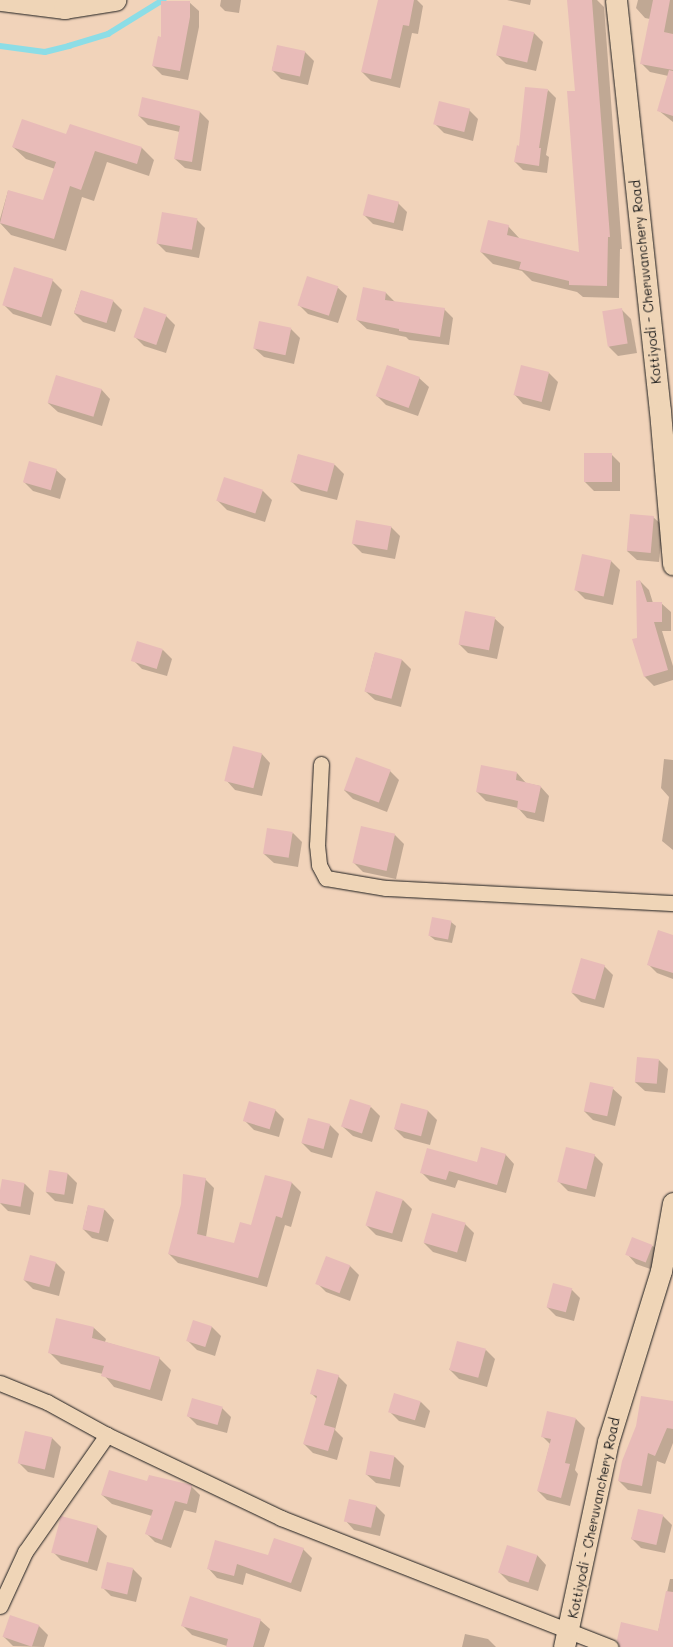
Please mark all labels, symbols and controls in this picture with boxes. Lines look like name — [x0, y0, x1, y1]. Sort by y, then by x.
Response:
street label: Kottiyodi - Cheruvanchery Road — [628, 179, 664, 385]
street label: Kottiyodi - Cheruvanchery Road — [565, 1416, 623, 1620]

